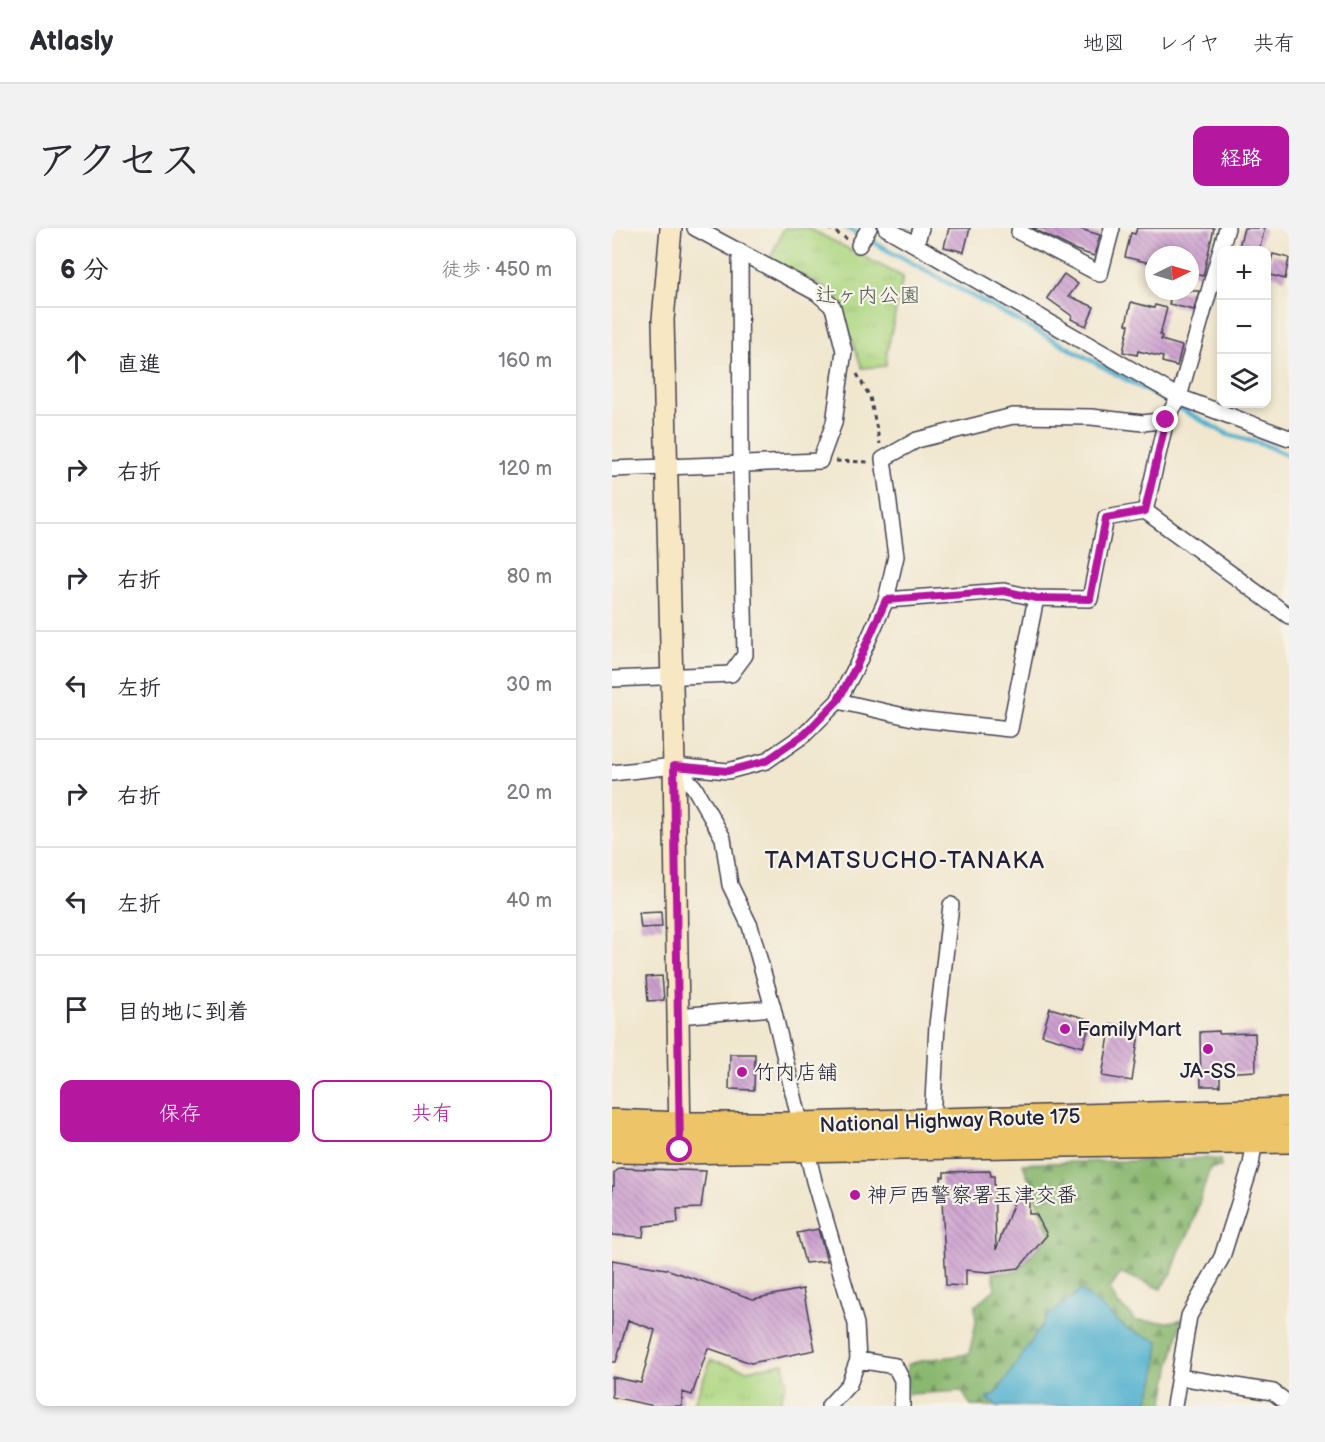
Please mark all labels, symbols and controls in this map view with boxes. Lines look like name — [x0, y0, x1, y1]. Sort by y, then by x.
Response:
text: Atlasly — [30, 25, 113, 58]
text: 地図 — [1083, 31, 1125, 56]
text: レイヤ — [1158, 31, 1220, 56]
text: 共有 — [1253, 31, 1295, 56]
button: 経路 — [1193, 126, 1289, 186]
text: アクセス — [36, 136, 201, 187]
north arrow — [1145, 246, 1199, 300]
map controls — [1217, 246, 1271, 408]
button: + — [1217, 246, 1271, 300]
text: 6 分 — [60, 255, 109, 286]
text: 徒歩 · 450 m — [442, 258, 552, 282]
park label: 辻ヶ内公園 — [816, 283, 921, 308]
button: − — [1217, 300, 1271, 354]
icon: ahead — [60, 345, 93, 378]
text: 160 m — [498, 349, 552, 373]
text: 直進 — [117, 351, 161, 378]
button: layers — [1217, 354, 1271, 408]
route end — [1152, 406, 1178, 432]
icon: right — [60, 453, 93, 486]
text: 120 m — [499, 457, 552, 481]
text: 右折 — [117, 459, 161, 486]
icon: right — [60, 561, 93, 594]
text: 80 m — [507, 565, 552, 589]
text: 右折 — [117, 567, 161, 594]
icon: left — [60, 669, 93, 702]
text: 30 m — [506, 673, 552, 697]
text: 左折 — [117, 675, 161, 702]
icon: right — [60, 777, 93, 810]
text: 20 m — [507, 781, 552, 805]
text: 右折 — [117, 783, 161, 810]
district label: TAMATSUCHO-TANAKA — [765, 846, 1045, 875]
icon: left — [60, 885, 93, 918]
text: 40 m — [506, 889, 552, 913]
text: 左折 — [117, 891, 161, 918]
icon: arrive — [60, 993, 93, 1026]
text: 目的地に到着 — [117, 999, 249, 1026]
place label: FamilyMart — [1077, 1017, 1182, 1042]
marker: FamilyMart — [1058, 1022, 1072, 1036]
marker: JA-SS — [1201, 1042, 1215, 1056]
place label: JA-SS — [1180, 1059, 1236, 1084]
place label: 竹内店舗 — [754, 1060, 838, 1085]
marker: 竹内店舗 — [735, 1065, 749, 1079]
button: 保存 — [60, 1080, 300, 1142]
button: 共有 — [312, 1080, 552, 1142]
street label: National Highway Route 175 — [819, 1104, 1081, 1138]
route start — [666, 1136, 692, 1162]
place label: 神戸西警察署玉津交番 — [867, 1183, 1077, 1208]
marker: 神戸西警察署玉津交番 — [848, 1188, 862, 1202]

